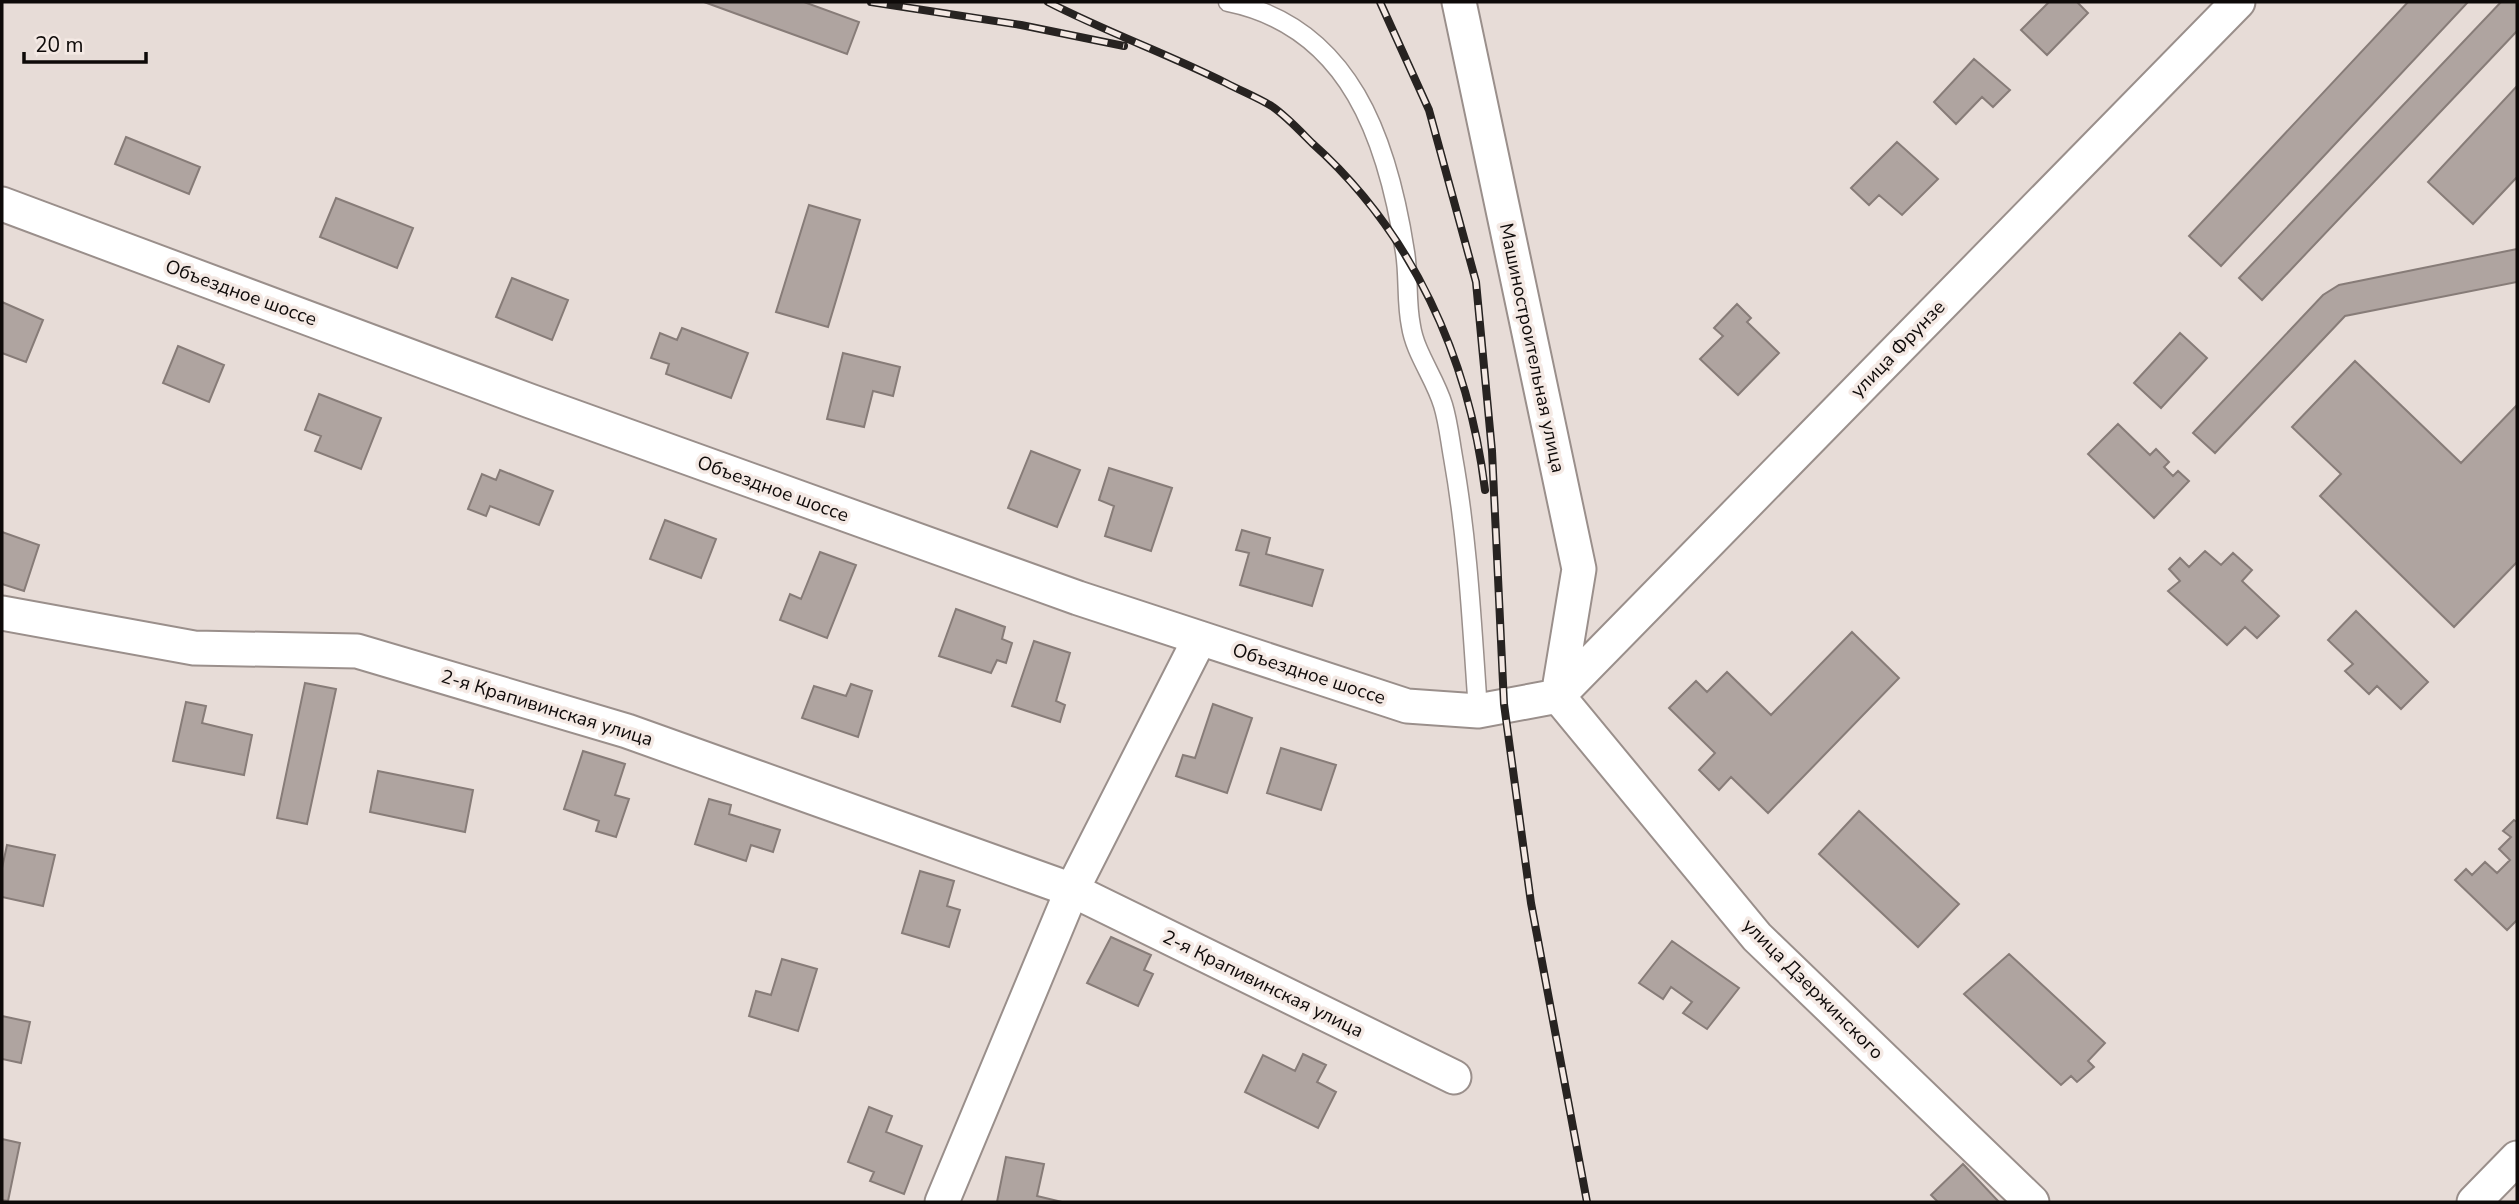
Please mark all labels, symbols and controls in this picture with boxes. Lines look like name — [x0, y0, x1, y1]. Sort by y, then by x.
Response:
scale bar — [24, 21, 147, 65]
text: 20 m — [35, 31, 84, 59]
street label: Машиностроительная улица — [1493, 221, 1571, 475]
street label: Объездное шоссе — [162, 254, 320, 332]
street label: улица Фрунзе — [1845, 295, 1951, 403]
street label: Объездное шоссе — [694, 450, 852, 528]
street label: Объездное шоссе — [1229, 637, 1389, 711]
street label: 2-я Крапивинская улица — [438, 663, 656, 753]
street label: улица Дзержинского — [1737, 913, 1889, 1065]
street label: 2-я Крапивинская улица — [1158, 924, 1368, 1044]

